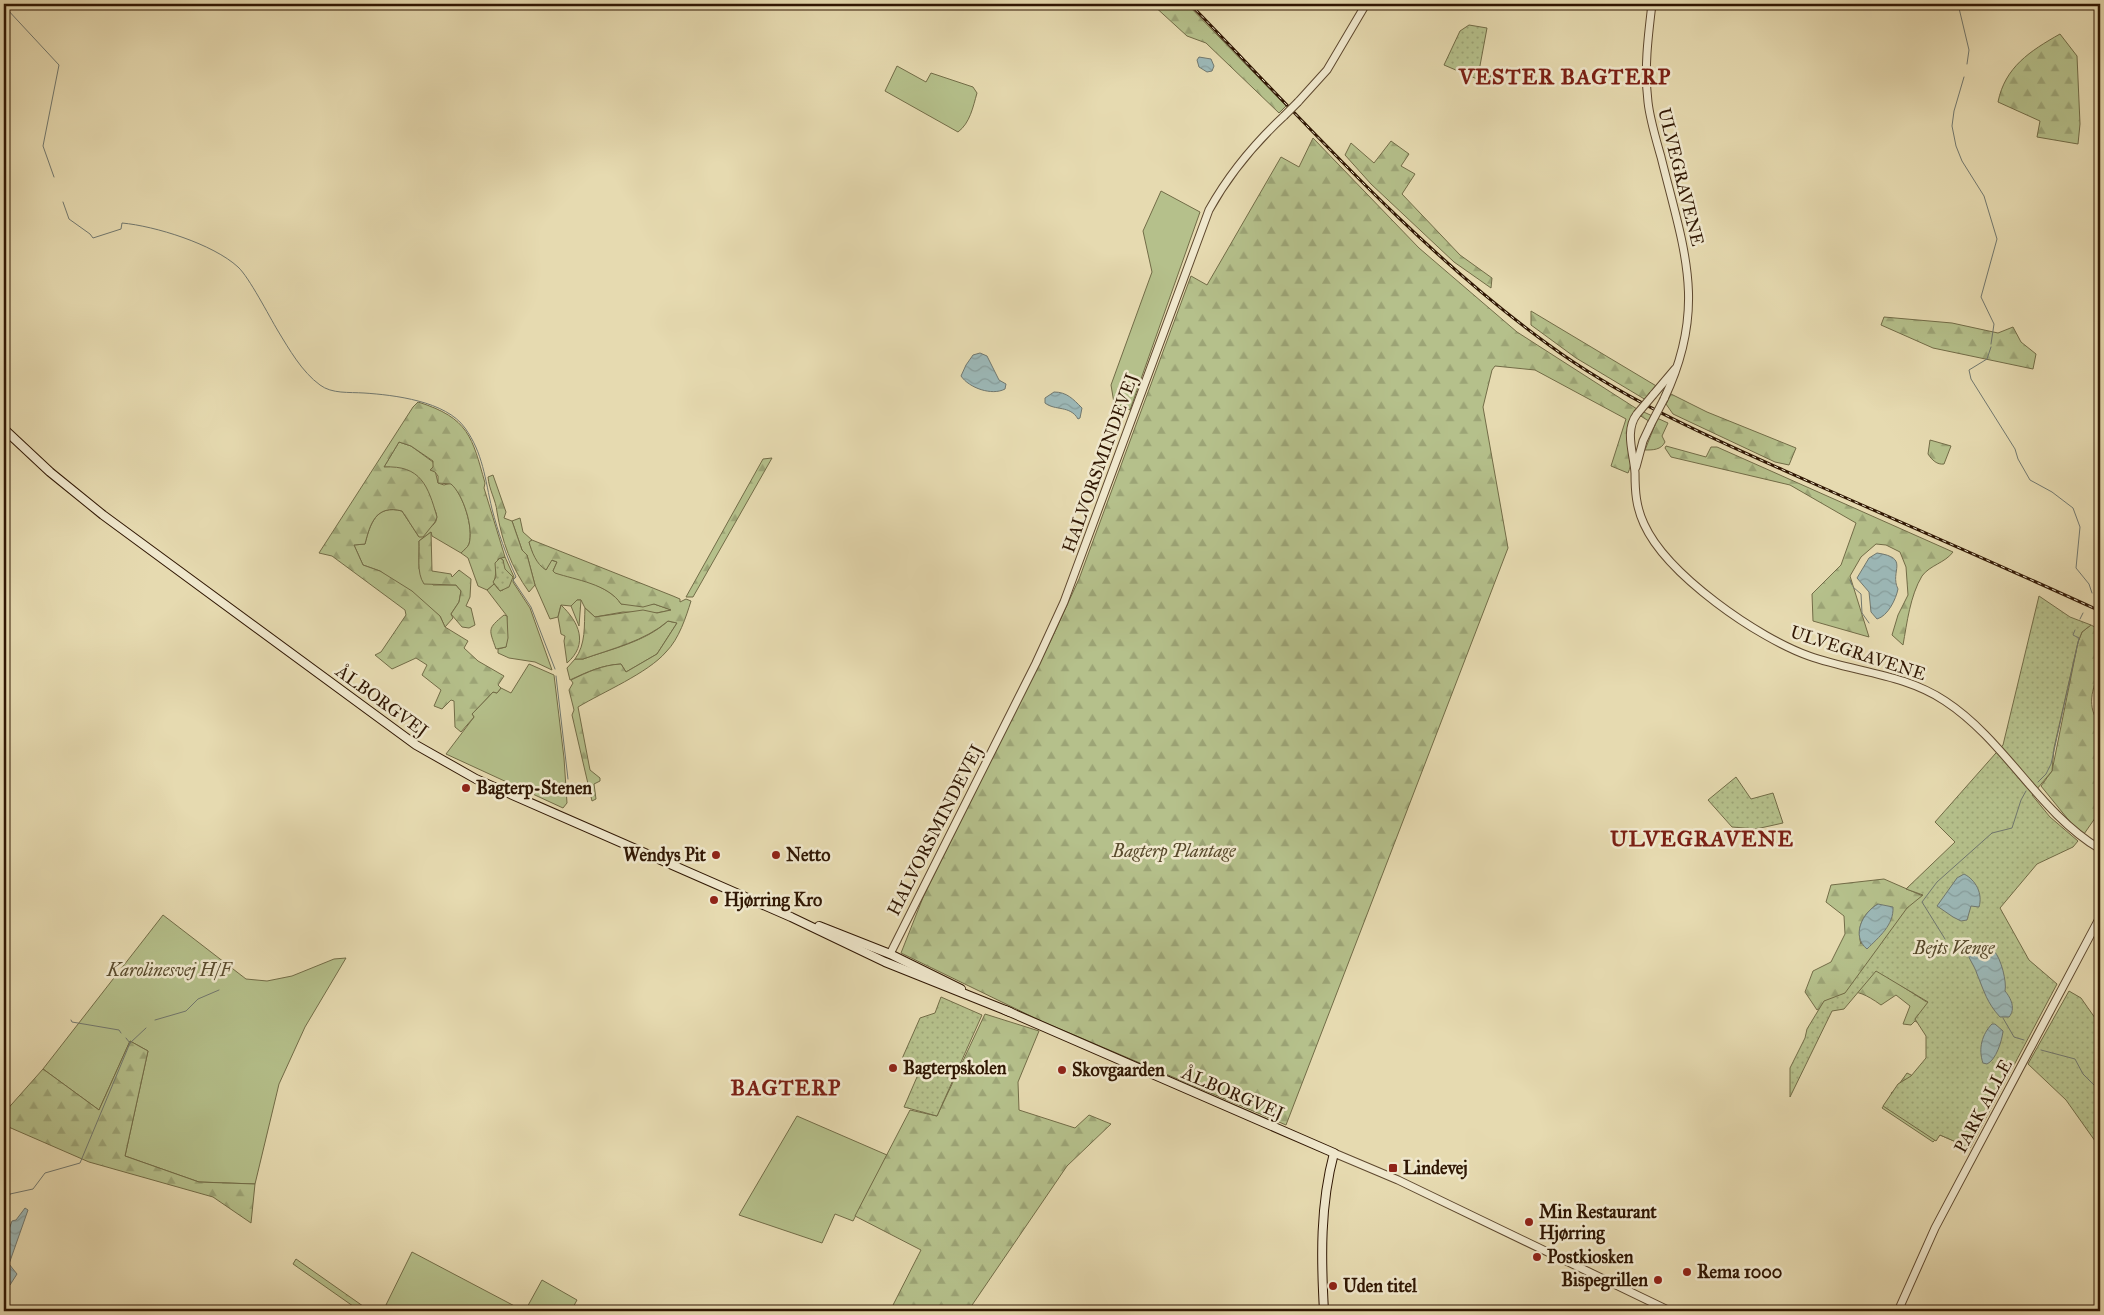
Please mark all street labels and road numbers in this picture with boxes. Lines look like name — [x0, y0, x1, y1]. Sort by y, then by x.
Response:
street label: ULVEGRAVENE — [1653, 106, 1709, 248]
street label: HALVORSMINDEVEJ — [1057, 370, 1144, 556]
street label: ULVEGRAVENE — [1787, 621, 1929, 685]
street label: ÅLBORGVEJ — [330, 660, 433, 743]
street label: HALVORSMINDEVEJ — [882, 740, 989, 920]
street label: PARK ALLE — [1949, 1055, 2017, 1157]
street label: ÅLBORGVEJ — [1177, 1061, 1288, 1126]

